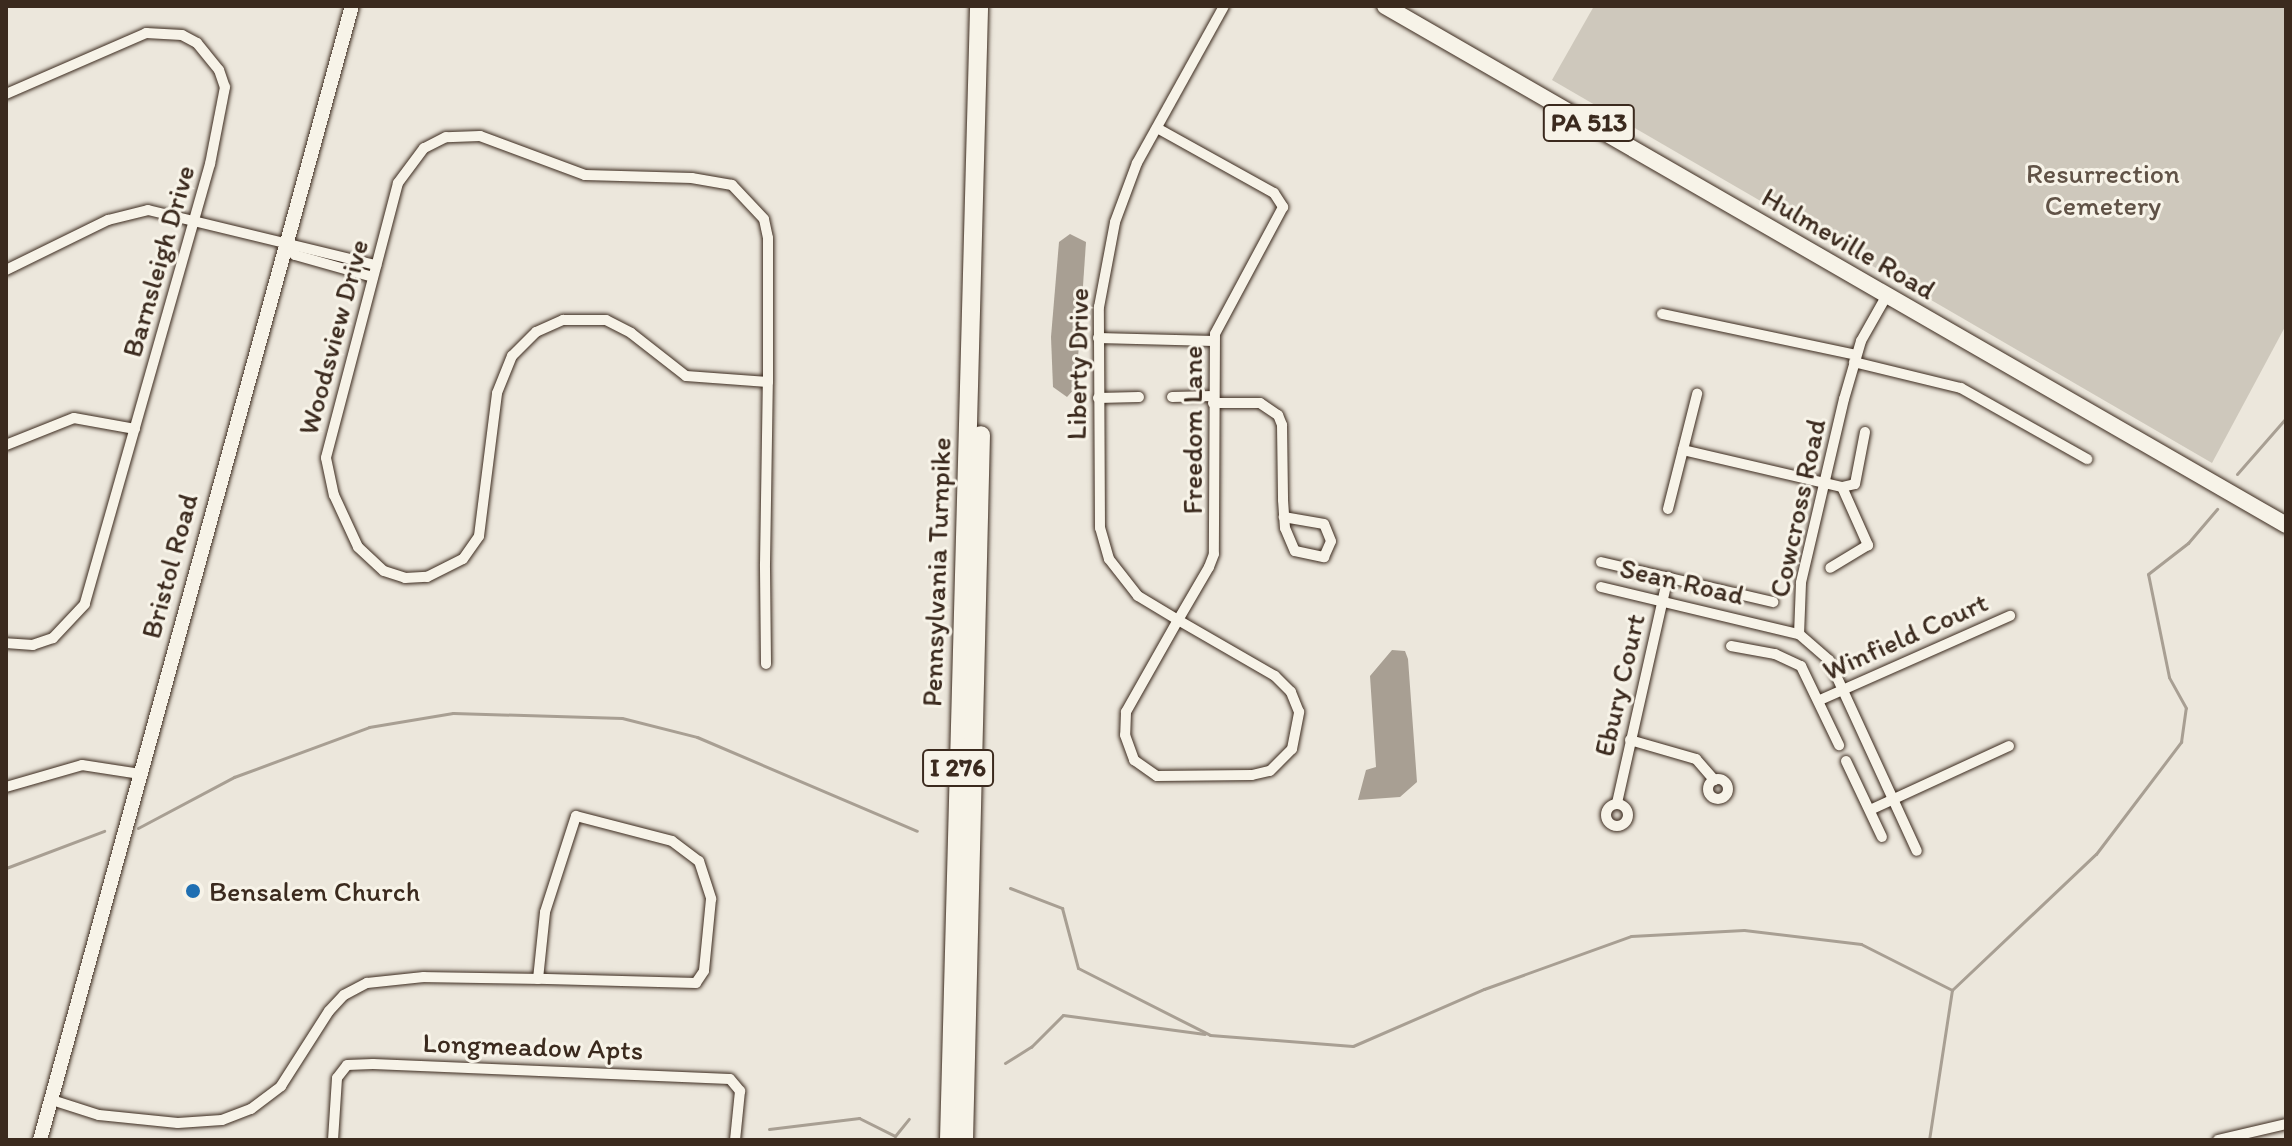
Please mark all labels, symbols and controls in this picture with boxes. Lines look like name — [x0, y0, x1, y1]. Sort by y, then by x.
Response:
road number: PA 513 — [1541, 101, 1637, 145]
park label: Resurrection Cemetery — [2026, 156, 2180, 222]
street label: Barnsleigh Drive — [115, 161, 201, 361]
street label: Hulmeville Road — [1756, 180, 1942, 306]
street label: Woodsview Drive — [291, 235, 375, 439]
street label: Liberty Drive — [1059, 287, 1095, 441]
street label: Freedom Lane — [1175, 346, 1209, 514]
street label: Cowcross Road — [1762, 416, 1832, 600]
street label: Pennsylvania Turnpike — [915, 437, 957, 707]
street label: Bristol Road — [134, 490, 204, 642]
street label: Sean Road — [1617, 551, 1747, 611]
street label: Winfield Court — [1817, 585, 1993, 687]
street label: Ebury Court — [1586, 611, 1652, 759]
road number: I 276 — [922, 746, 994, 790]
place label: Bensalem Church — [209, 874, 421, 908]
marker: Bensalem Church — [184, 882, 202, 900]
street label: Longmeadow Apts — [422, 1025, 644, 1067]

